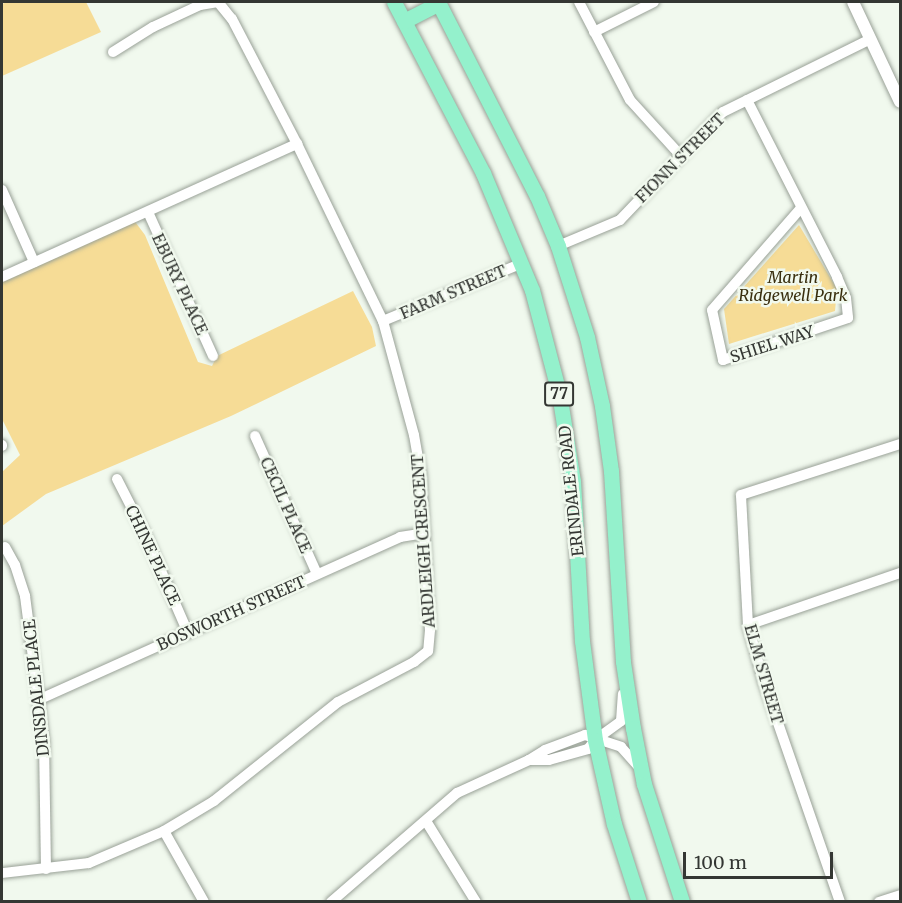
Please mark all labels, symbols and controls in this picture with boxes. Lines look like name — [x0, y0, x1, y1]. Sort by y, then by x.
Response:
street label: FIONN STREET — [631, 109, 729, 207]
street label: EBURY PLACE — [148, 230, 212, 338]
street label: FARM STREET — [397, 261, 509, 323]
park label: Martin Ridgewell Park — [739, 267, 847, 305]
street label: SHIEL WAY — [728, 321, 816, 367]
road number: 77 — [544, 382, 574, 406]
street label: ERINDALE ROAD — [555, 425, 587, 557]
street label: CECIL PLACE — [256, 454, 316, 556]
street label: ARDLEIGH CRESCENT — [407, 454, 439, 628]
street label: CHINE PLACE — [122, 502, 184, 608]
street label: BOSWORTH STREET — [154, 572, 308, 654]
street label: DINSDALE PLACE — [19, 619, 53, 757]
street label: ELM STREET — [741, 622, 787, 726]
scale bar — [686, 840, 836, 878]
text: 100 m — [694, 851, 747, 874]

